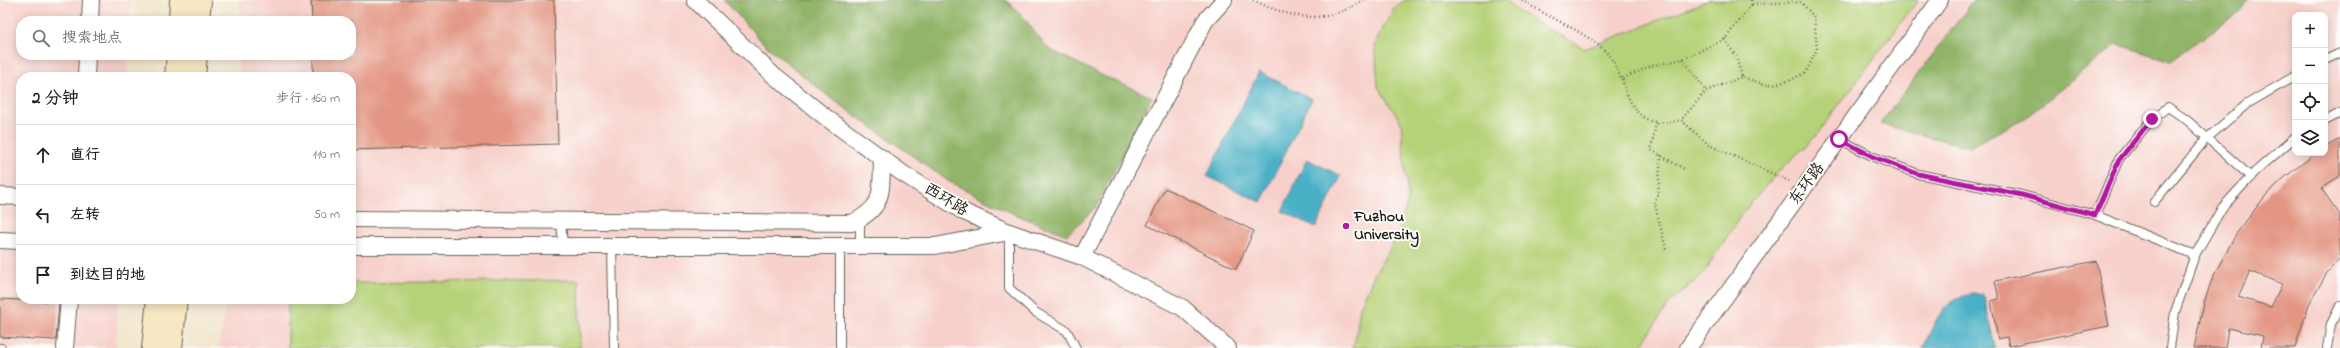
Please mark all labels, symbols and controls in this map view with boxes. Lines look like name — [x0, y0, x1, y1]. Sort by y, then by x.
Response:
map controls — [2292, 12, 2328, 156]
button: + — [2292, 12, 2328, 48]
search box — [16, 16, 356, 60]
icon: search — [30, 27, 52, 49]
text: 搜索地点 — [62, 27, 122, 49]
button: − — [2292, 48, 2328, 84]
button: locate — [2292, 84, 2328, 120]
text: 2 分钟 — [32, 86, 79, 111]
text: 步行 · 160 m — [276, 89, 340, 108]
route end — [2143, 110, 2161, 128]
button: layers — [2292, 120, 2328, 156]
route start — [1830, 130, 1848, 148]
icon: ahead — [32, 144, 54, 166]
text: 直行 — [70, 144, 100, 166]
text: 110 m — [313, 145, 340, 164]
street label: 东环路 — [1783, 158, 1831, 210]
street label: 西环路 — [919, 177, 973, 223]
icon: left — [32, 204, 54, 226]
text: 左转 — [70, 204, 100, 226]
text: 50 m — [314, 205, 340, 224]
place label: Fuzhou University — [1353, 205, 1419, 248]
marker: Fuzhou University — [1341, 221, 1351, 231]
icon: arrive — [32, 264, 54, 286]
text: 到达目的地 — [70, 264, 145, 286]

